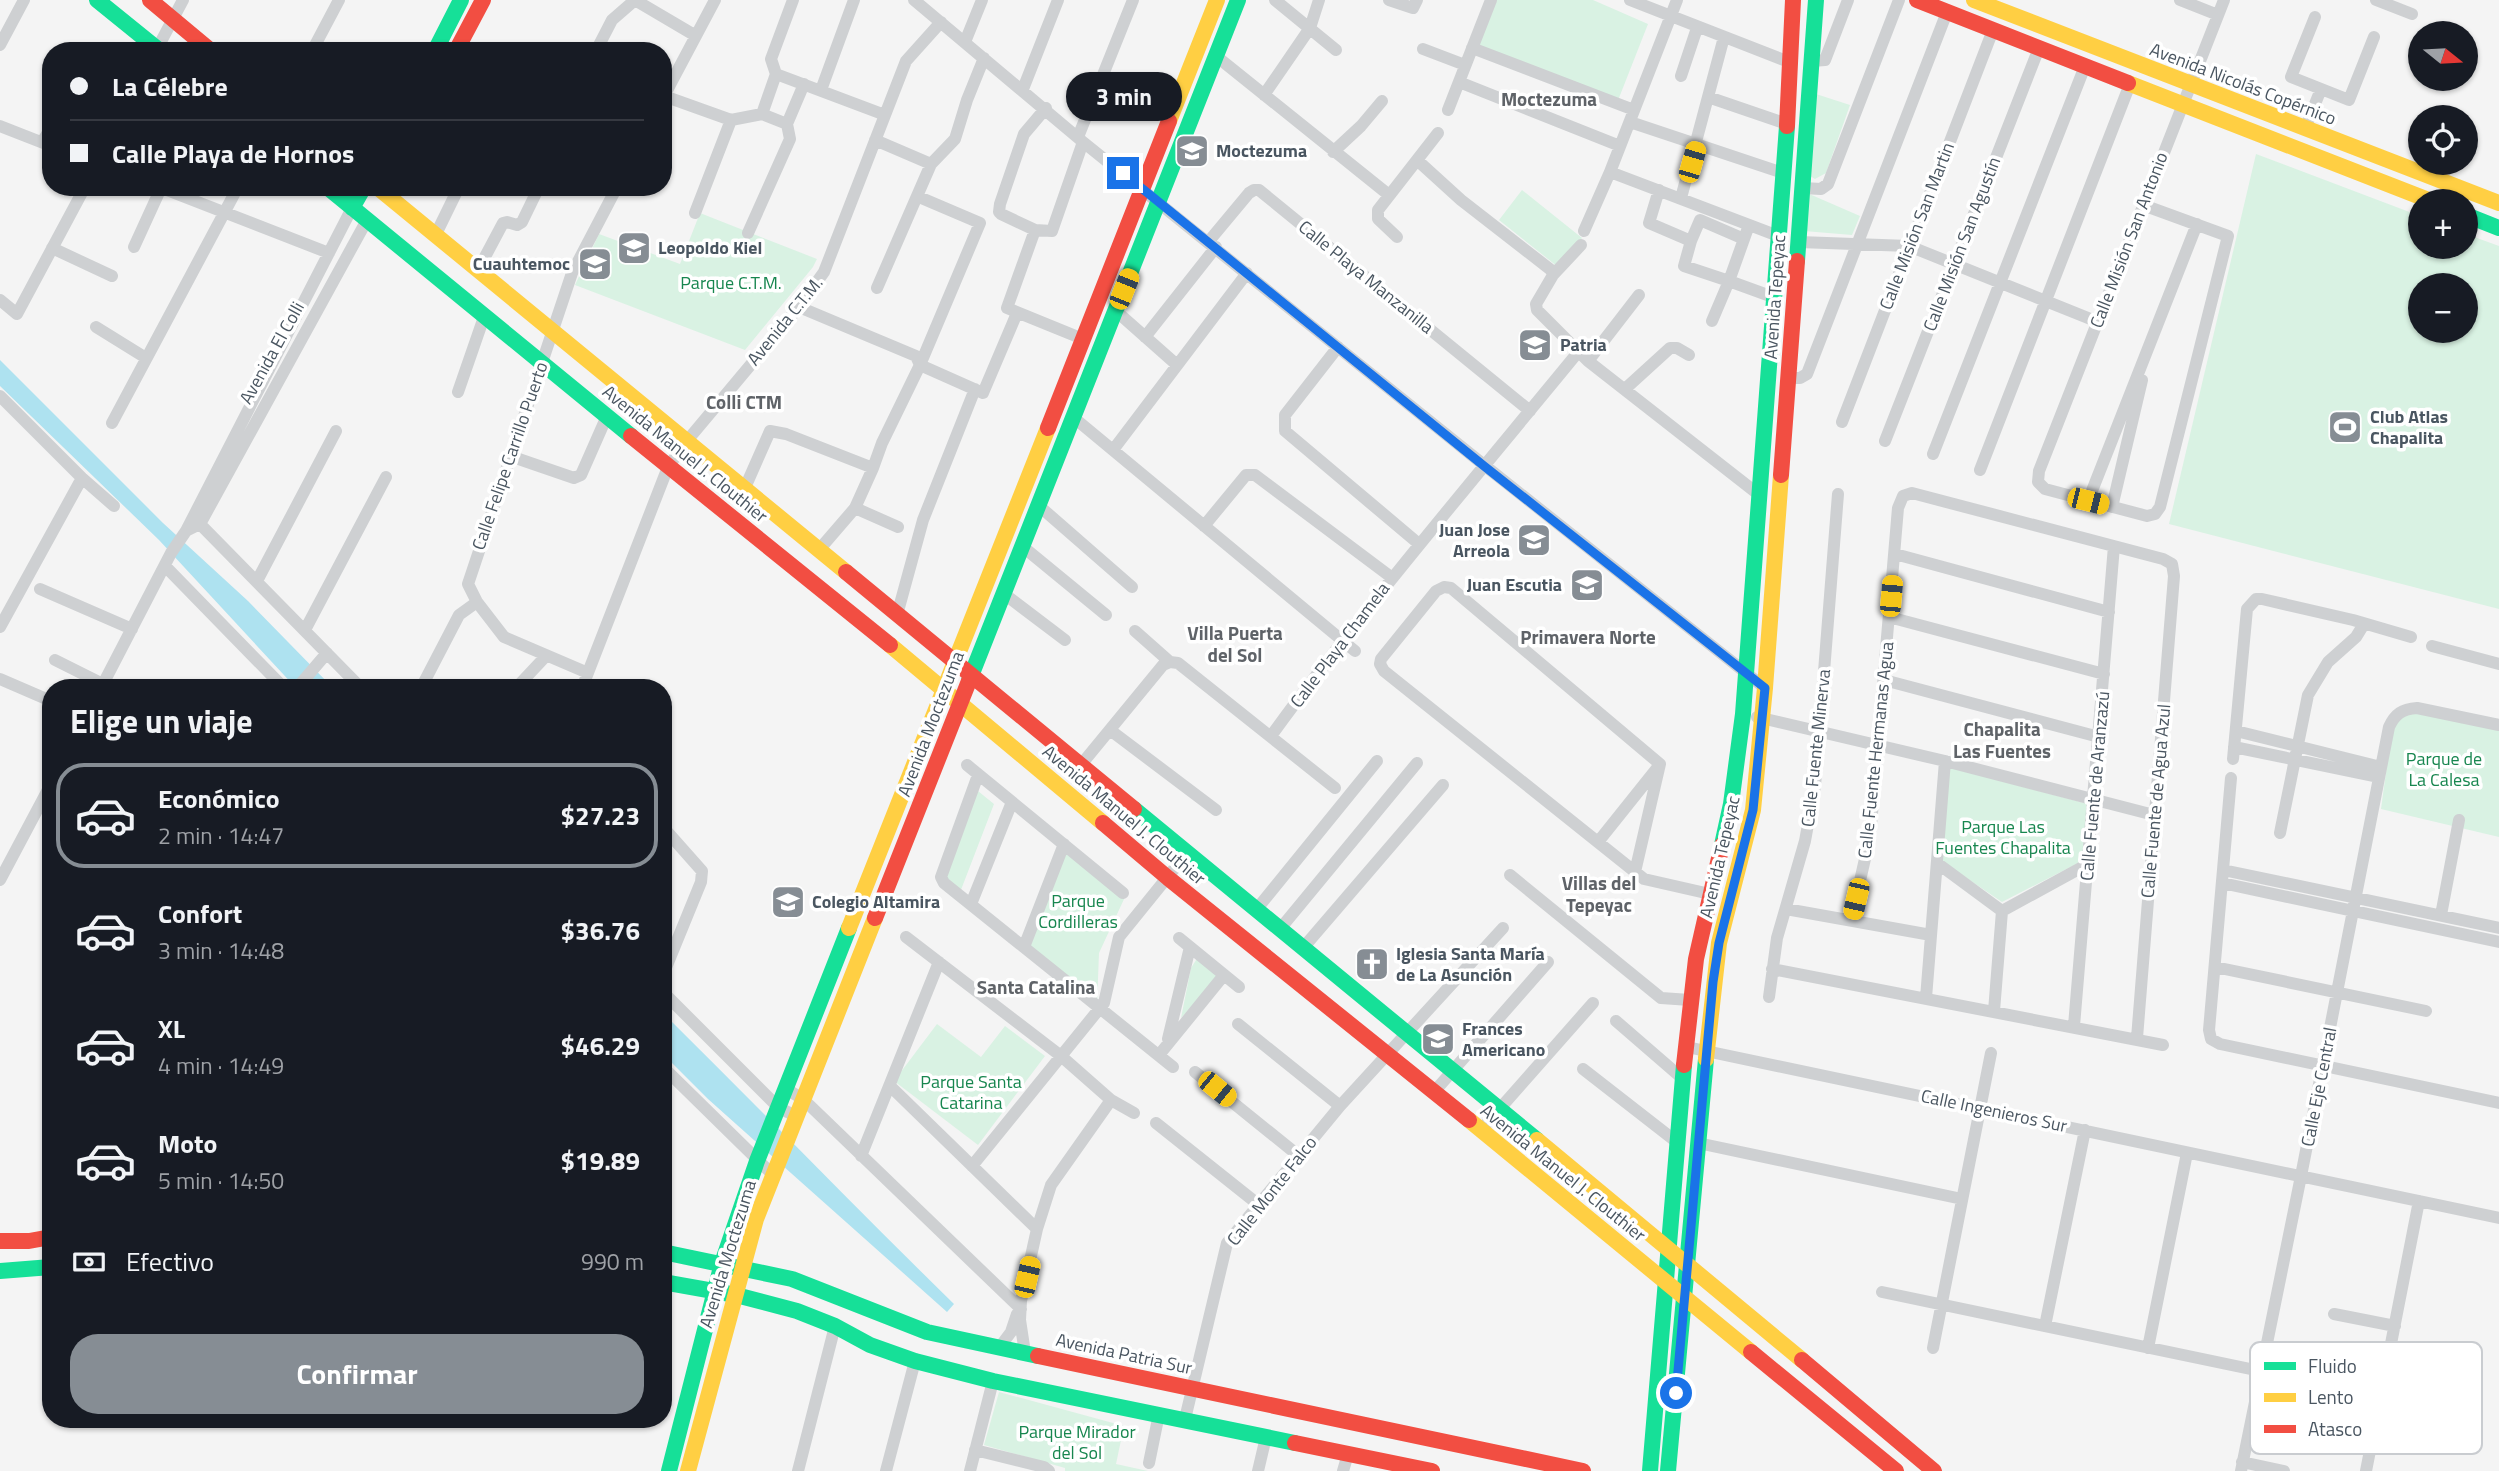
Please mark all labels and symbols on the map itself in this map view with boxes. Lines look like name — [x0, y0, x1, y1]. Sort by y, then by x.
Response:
north arrow — [2408, 21, 2478, 91]
street label: Avenida Nicolás Copérnico — [2146, 35, 2340, 132]
callout: 3 min — [1065, 72, 1181, 120]
district label: Moctezuma — [1501, 84, 1597, 113]
school or university icon: Moctezuma — [1173, 132, 1211, 170]
place label: Moctezuma — [1216, 137, 1307, 164]
street label: Calle Misión San Martin — [1872, 138, 1961, 313]
car — [1677, 139, 1708, 185]
street label: Calle Misión San Antonio — [2083, 148, 2175, 332]
street label: Calle Misión San Agustín — [1916, 153, 2007, 335]
route end — [1107, 157, 1139, 189]
street label: Calle Playa Manzanilla — [1293, 213, 1440, 340]
school or university icon: Leopoldo Kiel — [615, 229, 653, 267]
place label: Leopoldo Kiel — [658, 234, 762, 261]
street label: Avenida Tepeyac — [1757, 234, 1792, 360]
school or university icon: Cuauhtemoc — [576, 245, 614, 283]
place label: Cuauhtemoc — [473, 250, 570, 277]
car — [1107, 266, 1142, 312]
park label: Parque C.T.M. — [680, 269, 782, 296]
street label: Avenida C.T.M. — [740, 270, 829, 371]
street label: Avenida El Colli — [232, 297, 311, 409]
school or university icon: Patria — [1516, 326, 1554, 364]
place label: Patria — [1560, 331, 1607, 358]
street label: Calle Felipe Carrillo Puerto — [465, 358, 554, 554]
street label: Avenida Manuel J. Clouthier — [597, 378, 774, 529]
district label: Colli CTM — [706, 387, 782, 416]
place label: Club Atlas Chapalita — [2370, 403, 2448, 451]
sports icon: Club Atlas Chapalita — [2326, 408, 2364, 446]
car — [2066, 486, 2111, 516]
place label: Juan Jose Arreola — [1439, 516, 1510, 564]
school or university icon: Juan Jose Arreola — [1515, 521, 1553, 559]
school or university icon: Juan Escutia — [1568, 566, 1606, 604]
place label: Juan Escutia — [1467, 571, 1562, 598]
car — [1879, 574, 1904, 618]
street label: Calle Playa Chamela — [1283, 576, 1396, 713]
district label: Villa Puerta del Sol — [1187, 618, 1283, 669]
district label: Primavera Norte — [1520, 622, 1656, 651]
street label: Calle Fuente Hermanas Agua — [1851, 640, 1900, 860]
street label: Avenida Moctezuma — [890, 647, 971, 800]
street label: Calle Fuente Minerva — [1794, 668, 1837, 828]
street label: Calle Fuente de Aranzazú — [2073, 690, 2116, 882]
street label: Calle Fuente de Agua Azul — [2134, 703, 2177, 899]
district label: Chapalita Las Fuentes — [1953, 714, 2051, 765]
street label: Avenida Manuel J. Clouthier — [1037, 738, 1212, 891]
park label: Parque de La Calesa — [2406, 745, 2482, 793]
street label: Avenida Tepeyac — [1692, 793, 1747, 921]
park label: Parque Las Fuentes Chapalita — [1935, 813, 2071, 861]
district label: Villas del Tepeyac — [1562, 868, 1636, 919]
car — [1842, 876, 1871, 922]
school or university icon: Colegio Altamira — [769, 883, 807, 921]
park label: Parque Cordilleras — [1038, 887, 1118, 935]
place label: Colegio Altamira — [812, 888, 940, 915]
place label: Iglesia Santa María de La Asunción — [1396, 940, 1545, 988]
church icon: Iglesia Santa María de La Asunción — [1353, 945, 1391, 983]
district label: Santa Catalina — [977, 972, 1095, 1001]
place label: Frances Americano — [1462, 1015, 1545, 1063]
school or university icon: Frances Americano — [1419, 1020, 1457, 1058]
street label: Calle Eje Central — [2294, 1025, 2343, 1149]
park label: Parque Santa Catarina — [920, 1068, 1022, 1116]
car — [1195, 1068, 1240, 1110]
street label: Calle Ingenieros Sur — [1919, 1082, 2070, 1139]
street label: Avenida Manuel J. Clouthier — [1475, 1097, 1652, 1248]
street label: Calle Monte Falco — [1220, 1130, 1323, 1251]
street label: Avenida Moctezuma — [692, 1176, 763, 1331]
car — [1013, 1254, 1042, 1300]
street label: Avenida Patria Sur — [1053, 1326, 1195, 1381]
legend — [2250, 1342, 2482, 1454]
text: Fluido — [2308, 1351, 2357, 1380]
route start — [1660, 1377, 1692, 1409]
text: Lento — [2308, 1382, 2353, 1411]
text: Atasco — [2308, 1414, 2362, 1443]
park label: Parque Mirador del Sol — [1018, 1418, 1136, 1466]

